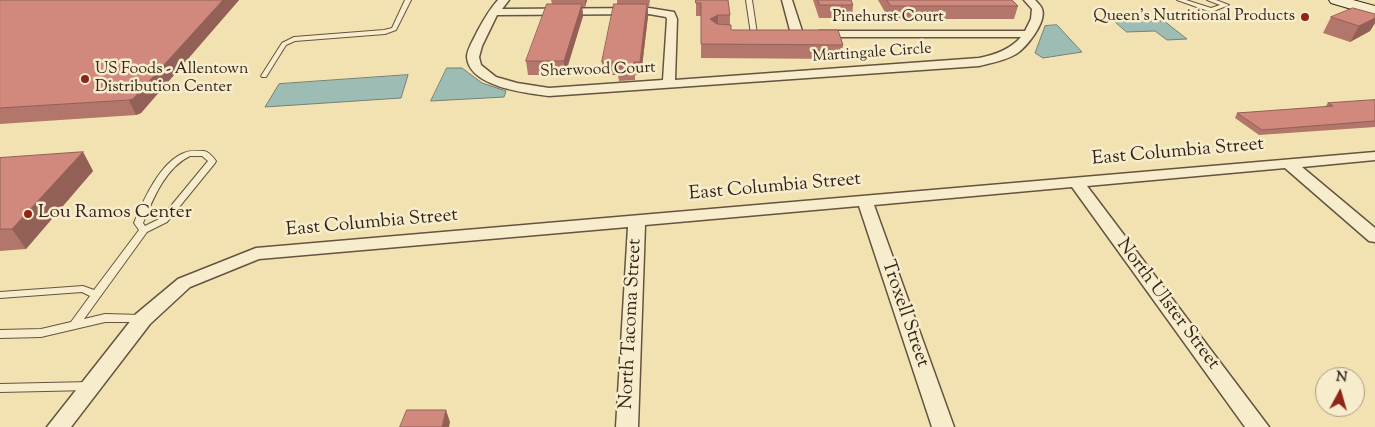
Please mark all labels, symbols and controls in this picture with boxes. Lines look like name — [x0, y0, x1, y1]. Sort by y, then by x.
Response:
place label: Queen's Nutritional Products — [1093, 7, 1295, 27]
street label: Pinehurst Court — [832, 8, 944, 28]
marker: Queen's Nutritional Products — [1299, 11, 1311, 23]
street label: Martingale Circle — [812, 40, 932, 68]
street label: Sherwood Court — [540, 59, 656, 83]
place label: US Foods - Allentown Distribution Center — [95, 60, 248, 98]
marker: US Foods - Allentown Distribution Center — [79, 73, 91, 85]
street label: East Columbia Street — [1091, 134, 1265, 172]
street label: East Columbia Street — [688, 169, 862, 207]
place label: Lou Ramos Center — [38, 203, 192, 225]
street label: East Columbia Street — [285, 205, 459, 243]
marker: Lou Ramos Center — [22, 208, 34, 220]
street label: North Ulster Street — [1110, 235, 1224, 375]
street label: North Tacoma Street — [616, 238, 648, 410]
street label: Troxell Street — [875, 257, 933, 371]
north arrow — [1315, 367, 1365, 417]
text: N — [1335, 368, 1348, 389]

